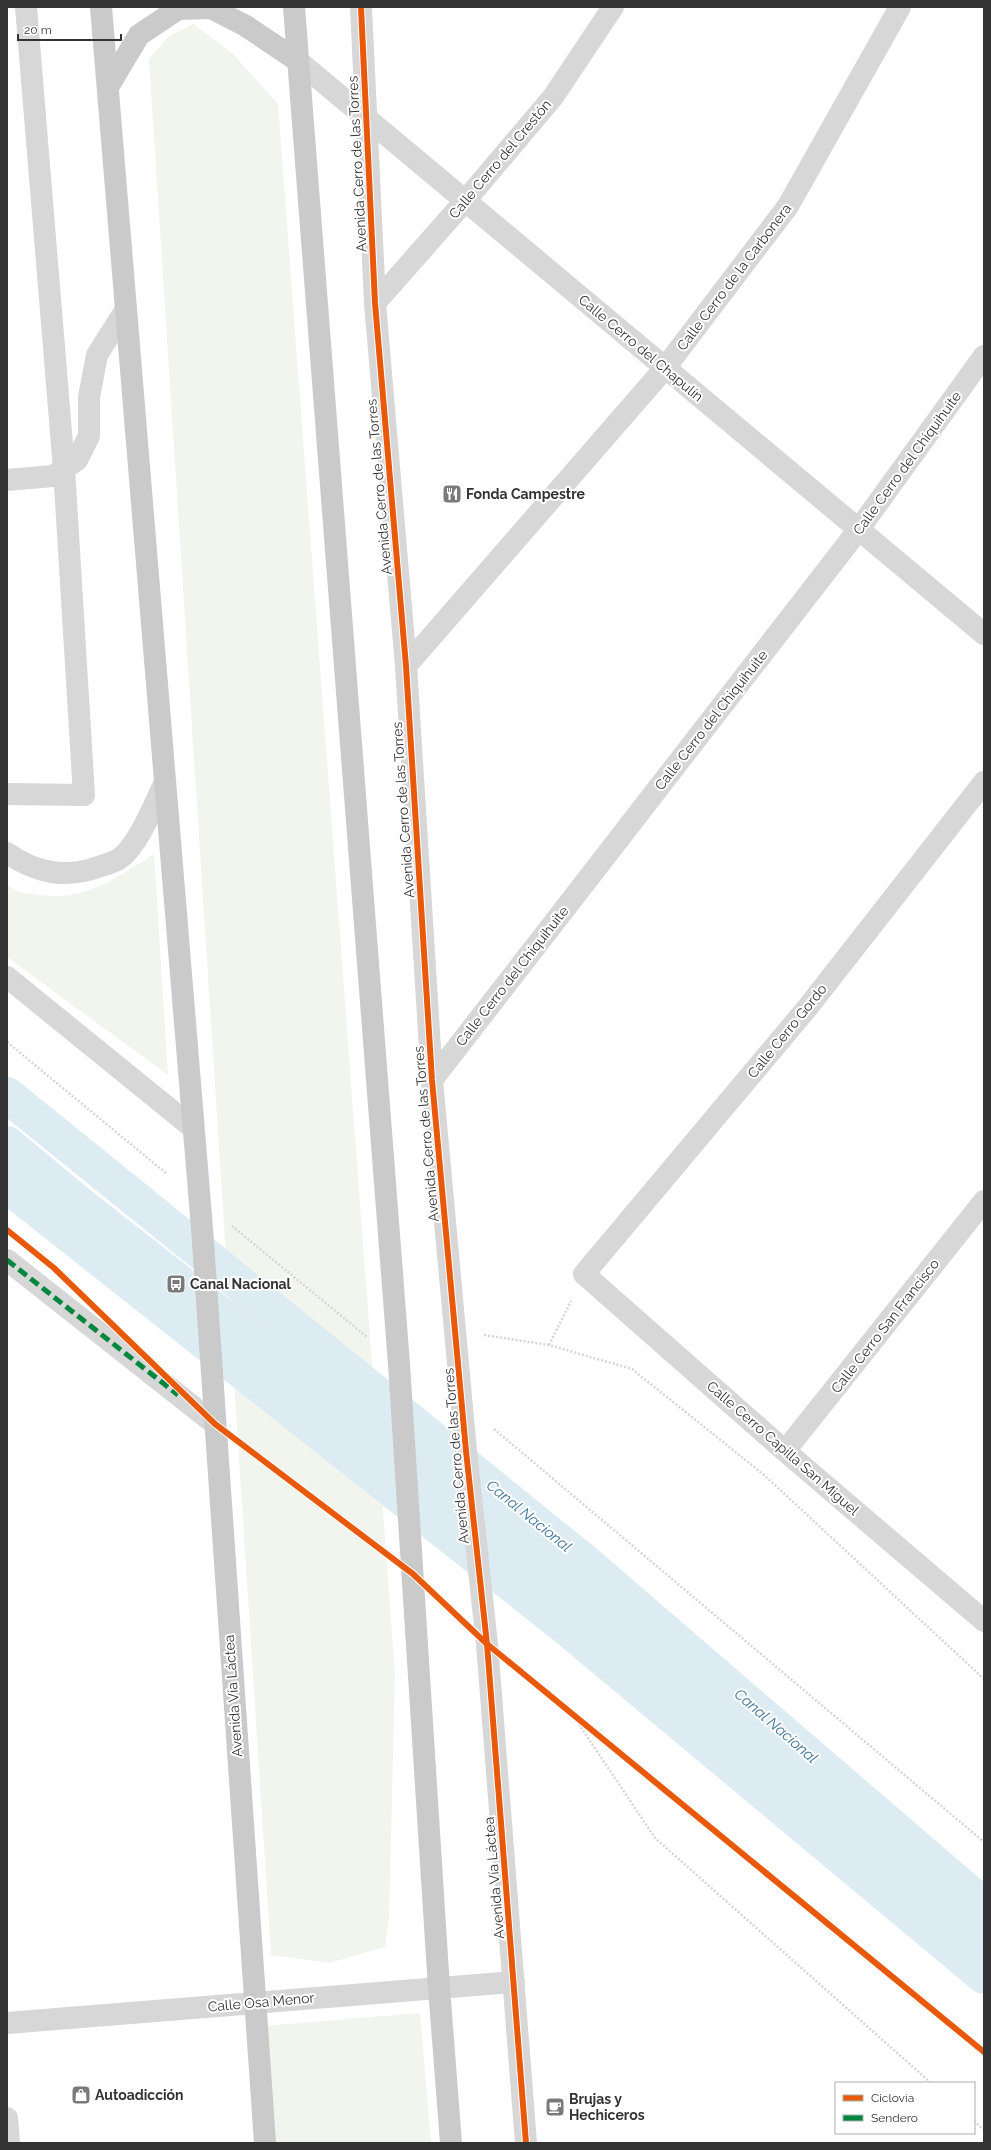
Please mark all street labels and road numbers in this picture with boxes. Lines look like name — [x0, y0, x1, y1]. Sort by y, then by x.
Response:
street label: Avenida Cerro de las Torres — [344, 75, 370, 253]
street label: Calle Cerro del Crestón — [446, 96, 554, 222]
street label: Calle Cerro de la Carbonera — [674, 201, 794, 353]
street label: Calle Cerro del Chapulín — [576, 291, 706, 405]
street label: Calle Cerro del Chiquihuite — [850, 388, 964, 538]
street label: Avenida Cerro de las Torres — [363, 398, 395, 576]
street label: Calle Cerro del Chiquihuite — [651, 647, 771, 793]
street label: Avenida Cerro de las Torres — [389, 721, 417, 899]
street label: Calle Cerro del Chiquihuite — [452, 903, 572, 1049]
street label: Calle Cerro Gordo — [744, 981, 830, 1081]
street label: Avenida Cerro de las Torres — [410, 1045, 442, 1223]
street label: Calle Cerro San Francisco — [828, 1256, 942, 1396]
street label: Avenida Cerro de las Torres — [440, 1367, 472, 1545]
street label: Calle Cerro Capilla San Miguel — [704, 1378, 862, 1518]
street label: Avenida Vía Láctea — [221, 1634, 245, 1758]
street label: Avenida Vía Láctea — [481, 1816, 507, 1940]
street label: Calle Osa Menor — [207, 1989, 315, 2015]

